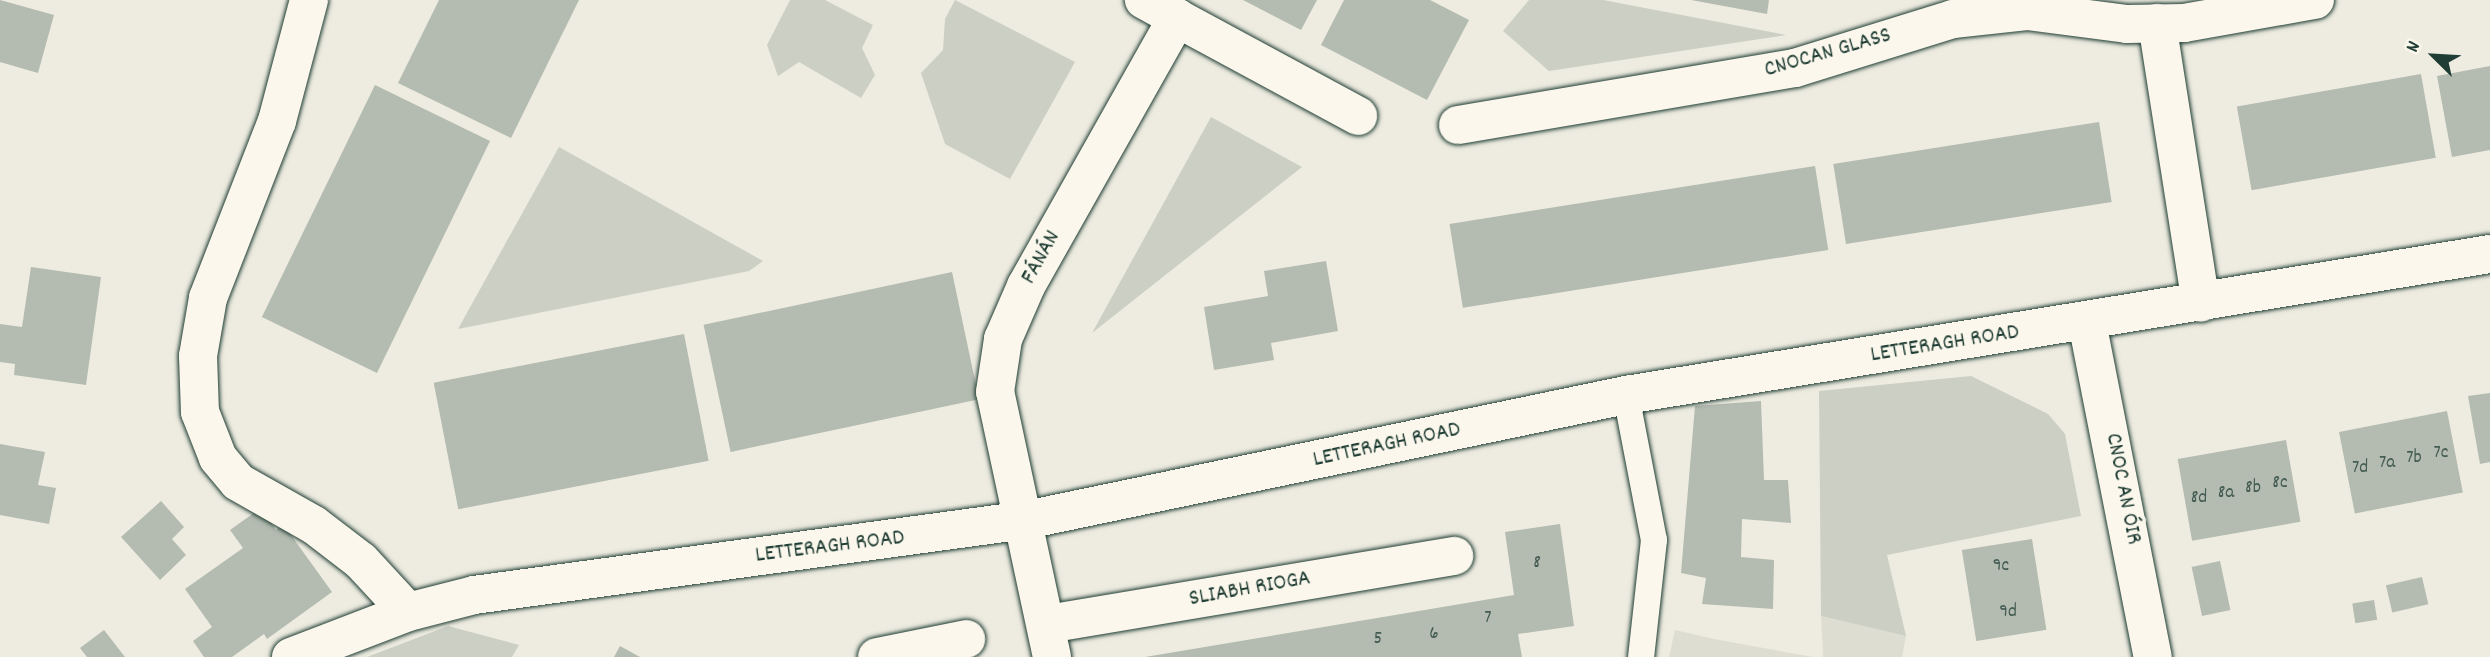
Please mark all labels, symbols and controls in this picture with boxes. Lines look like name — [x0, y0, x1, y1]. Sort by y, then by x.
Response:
north arrow — [2399, 21, 2469, 91]
street label: CNOCAN GLASS — [1762, 23, 1894, 85]
text: N — [2400, 37, 2429, 57]
street label: FÁNÁN — [1016, 226, 1068, 290]
street label: LETTERAGH ROAD — [1869, 320, 2021, 370]
street label: LETTERAGH ROAD — [1311, 417, 1463, 475]
street label: CNOC AN ÓIR — [2098, 431, 2146, 547]
house number: 7c — [2434, 443, 2448, 465]
house number: 7b — [2406, 448, 2422, 470]
house number: 7a — [2379, 453, 2395, 475]
house number: 7d — [2352, 458, 2368, 480]
house number: 8c — [2272, 473, 2288, 495]
house number: 8b — [2245, 478, 2261, 500]
house number: 8a — [2218, 483, 2234, 505]
house number: 8d — [2191, 488, 2207, 510]
street label: LETTERAGH ROAD — [754, 525, 906, 571]
house number: 8 — [1533, 553, 1541, 575]
house number: 9c — [1993, 556, 2009, 578]
street label: SLIABH RIOGA — [1187, 566, 1313, 614]
house number: 9d — [1999, 602, 2017, 624]
house number: 7 — [1484, 608, 1492, 630]
house number: 6 — [1429, 624, 1439, 646]
house number: 5 — [1374, 629, 1382, 651]

